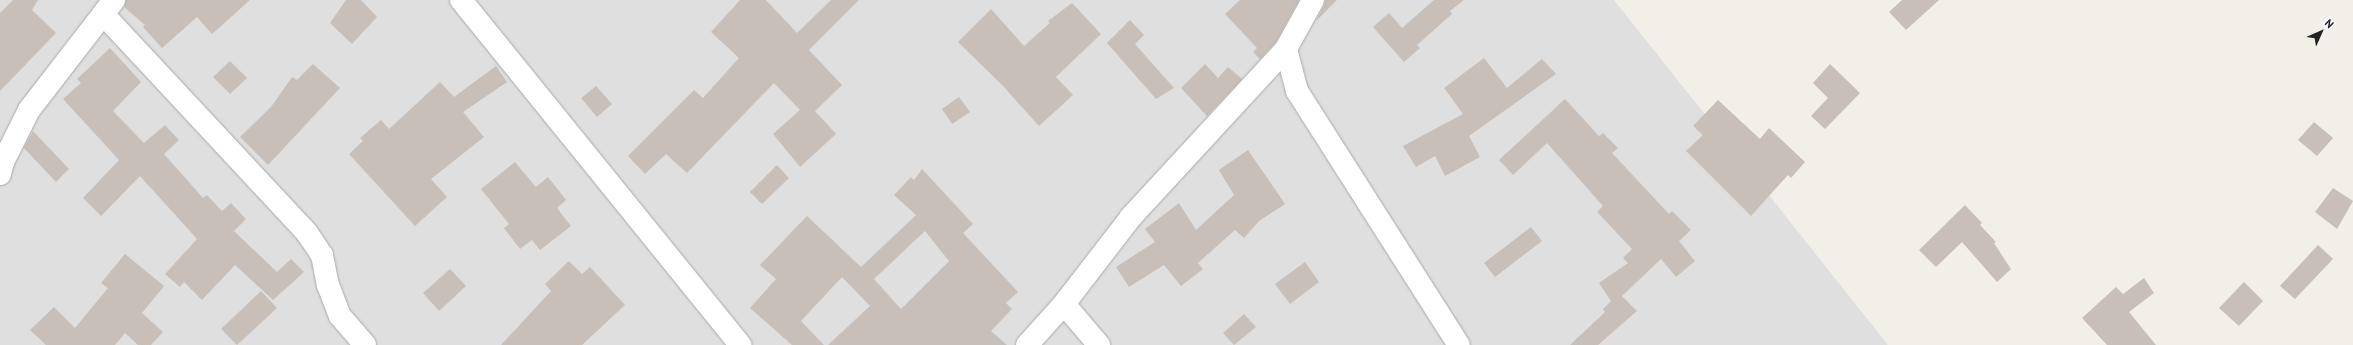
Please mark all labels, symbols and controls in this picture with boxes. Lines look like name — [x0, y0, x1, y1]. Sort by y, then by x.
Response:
north arrow — [2301, 12, 2341, 52]
text: N — [2322, 16, 2337, 31]

